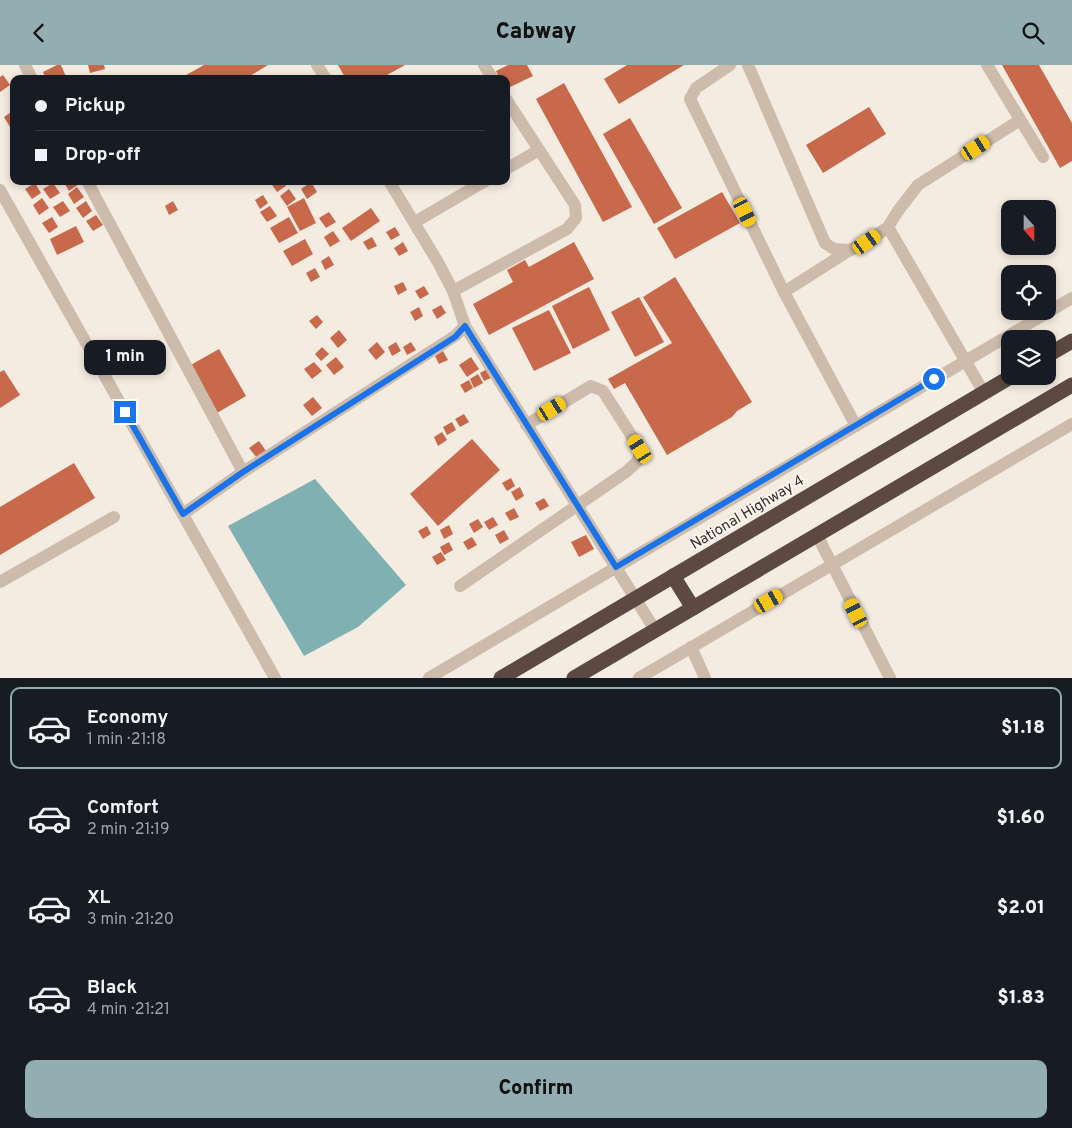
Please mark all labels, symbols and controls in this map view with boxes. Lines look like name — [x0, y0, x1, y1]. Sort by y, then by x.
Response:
icon: back — [25, 19, 53, 47]
text: Cabway — [496, 19, 576, 46]
icon: search — [1019, 19, 1047, 47]
text: Pickup — [65, 94, 125, 118]
car — [959, 134, 992, 162]
text: Drop-off — [65, 143, 140, 167]
car — [731, 195, 758, 229]
north arrow — [1001, 200, 1056, 255]
map controls — [1001, 200, 1056, 385]
car — [850, 227, 883, 257]
button: locate — [1001, 265, 1056, 320]
button: layers — [1001, 330, 1056, 385]
callout: 1 min — [84, 339, 166, 375]
text: 1 min — [105, 347, 145, 367]
route start — [923, 368, 945, 390]
car — [535, 395, 568, 423]
route end — [114, 401, 136, 423]
car — [625, 432, 654, 466]
street label: National Highway 4 — [687, 472, 808, 555]
car — [752, 587, 785, 615]
car — [842, 596, 869, 630]
icon: car — [27, 706, 72, 751]
text: Economy — [87, 706, 168, 730]
text: $1.18 — [1001, 716, 1045, 740]
text: 1 min · 21:18 — [87, 730, 166, 750]
icon: car — [27, 796, 72, 841]
text: Comfort — [87, 796, 159, 820]
text: $1.60 — [996, 806, 1045, 830]
text: 2 min · 21:19 — [87, 820, 170, 840]
icon: car — [27, 886, 72, 931]
text: XL — [87, 886, 110, 910]
text: $2.01 — [997, 896, 1045, 920]
text: 3 min · 21:20 — [87, 910, 174, 930]
icon: car — [27, 976, 72, 1021]
text: Black — [87, 976, 137, 1000]
text: $1.83 — [997, 986, 1045, 1010]
text: 4 min · 21:21 — [87, 1000, 170, 1020]
button: Confirm — [25, 1060, 1047, 1118]

